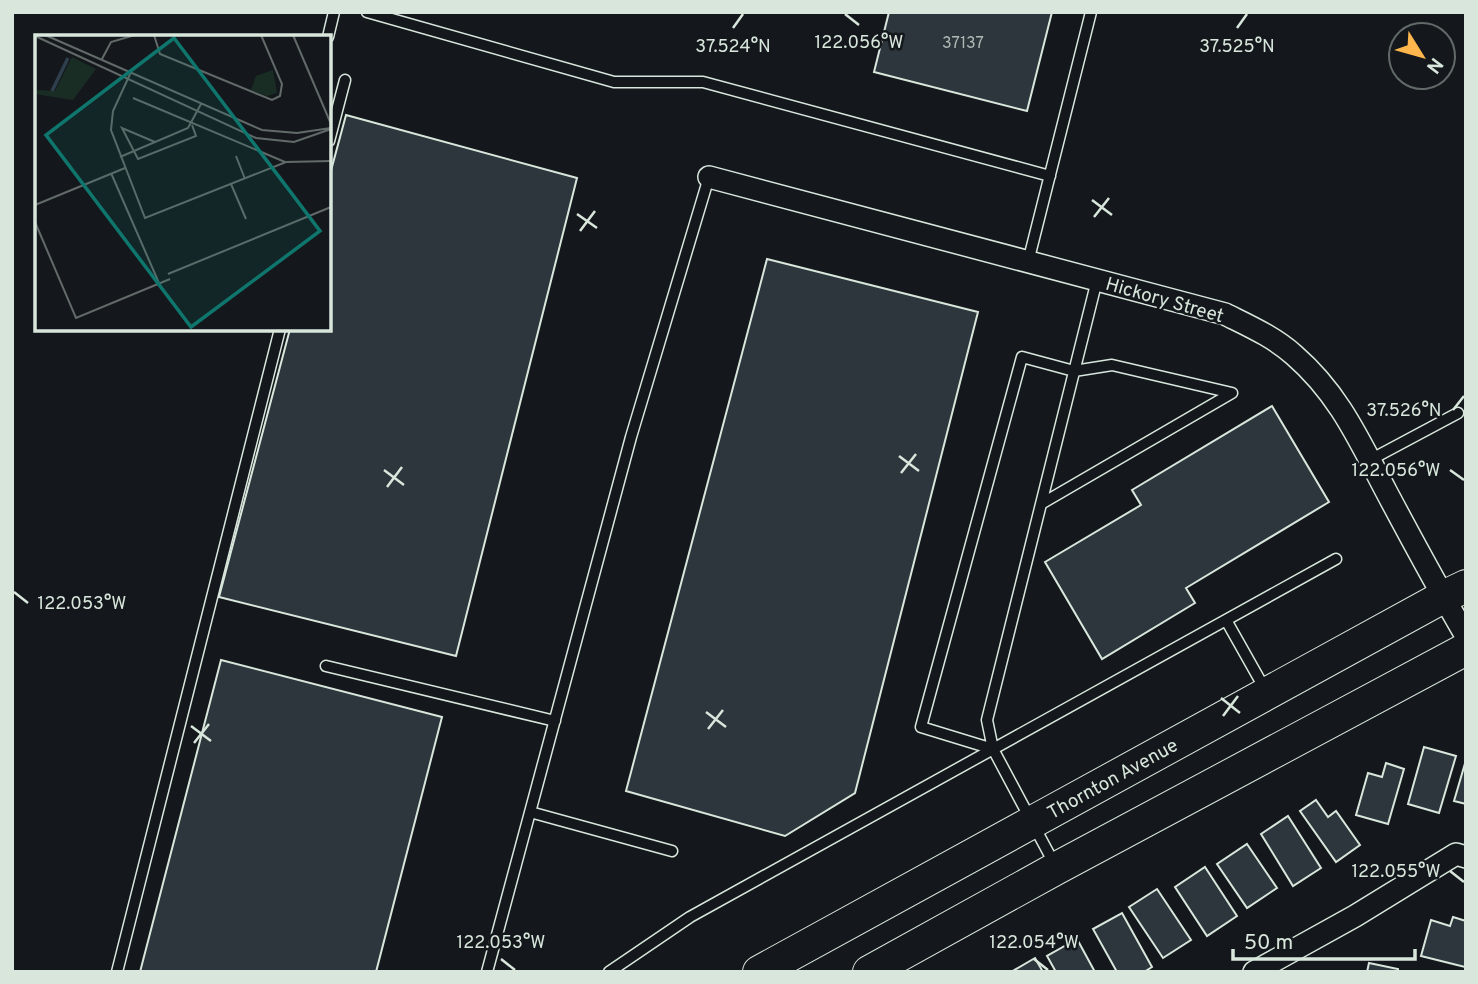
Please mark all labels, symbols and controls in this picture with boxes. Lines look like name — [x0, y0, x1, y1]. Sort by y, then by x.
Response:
north arrow — [1387, 21, 1457, 91]
text: 122.056°W — [815, 32, 903, 55]
house number: 37137 — [942, 34, 984, 54]
inset map — [35, 35, 331, 331]
text: 37.524°N — [695, 36, 771, 59]
text: 37.525°N — [1199, 36, 1275, 59]
text: N — [1420, 52, 1448, 78]
street label: Hickory Street — [1102, 273, 1226, 329]
text: 37.526°N — [1366, 400, 1442, 423]
text: 122.056°W — [1352, 460, 1440, 483]
text: 122.053°W — [38, 593, 126, 616]
street label: Thornton Avenue — [1043, 734, 1183, 826]
text: 122.055°W — [1351, 861, 1441, 884]
scale bar — [1233, 918, 1415, 962]
text: 50 m — [1244, 930, 1293, 957]
text: 122.053°W — [457, 932, 545, 955]
text: 122.054°W — [989, 932, 1079, 955]

